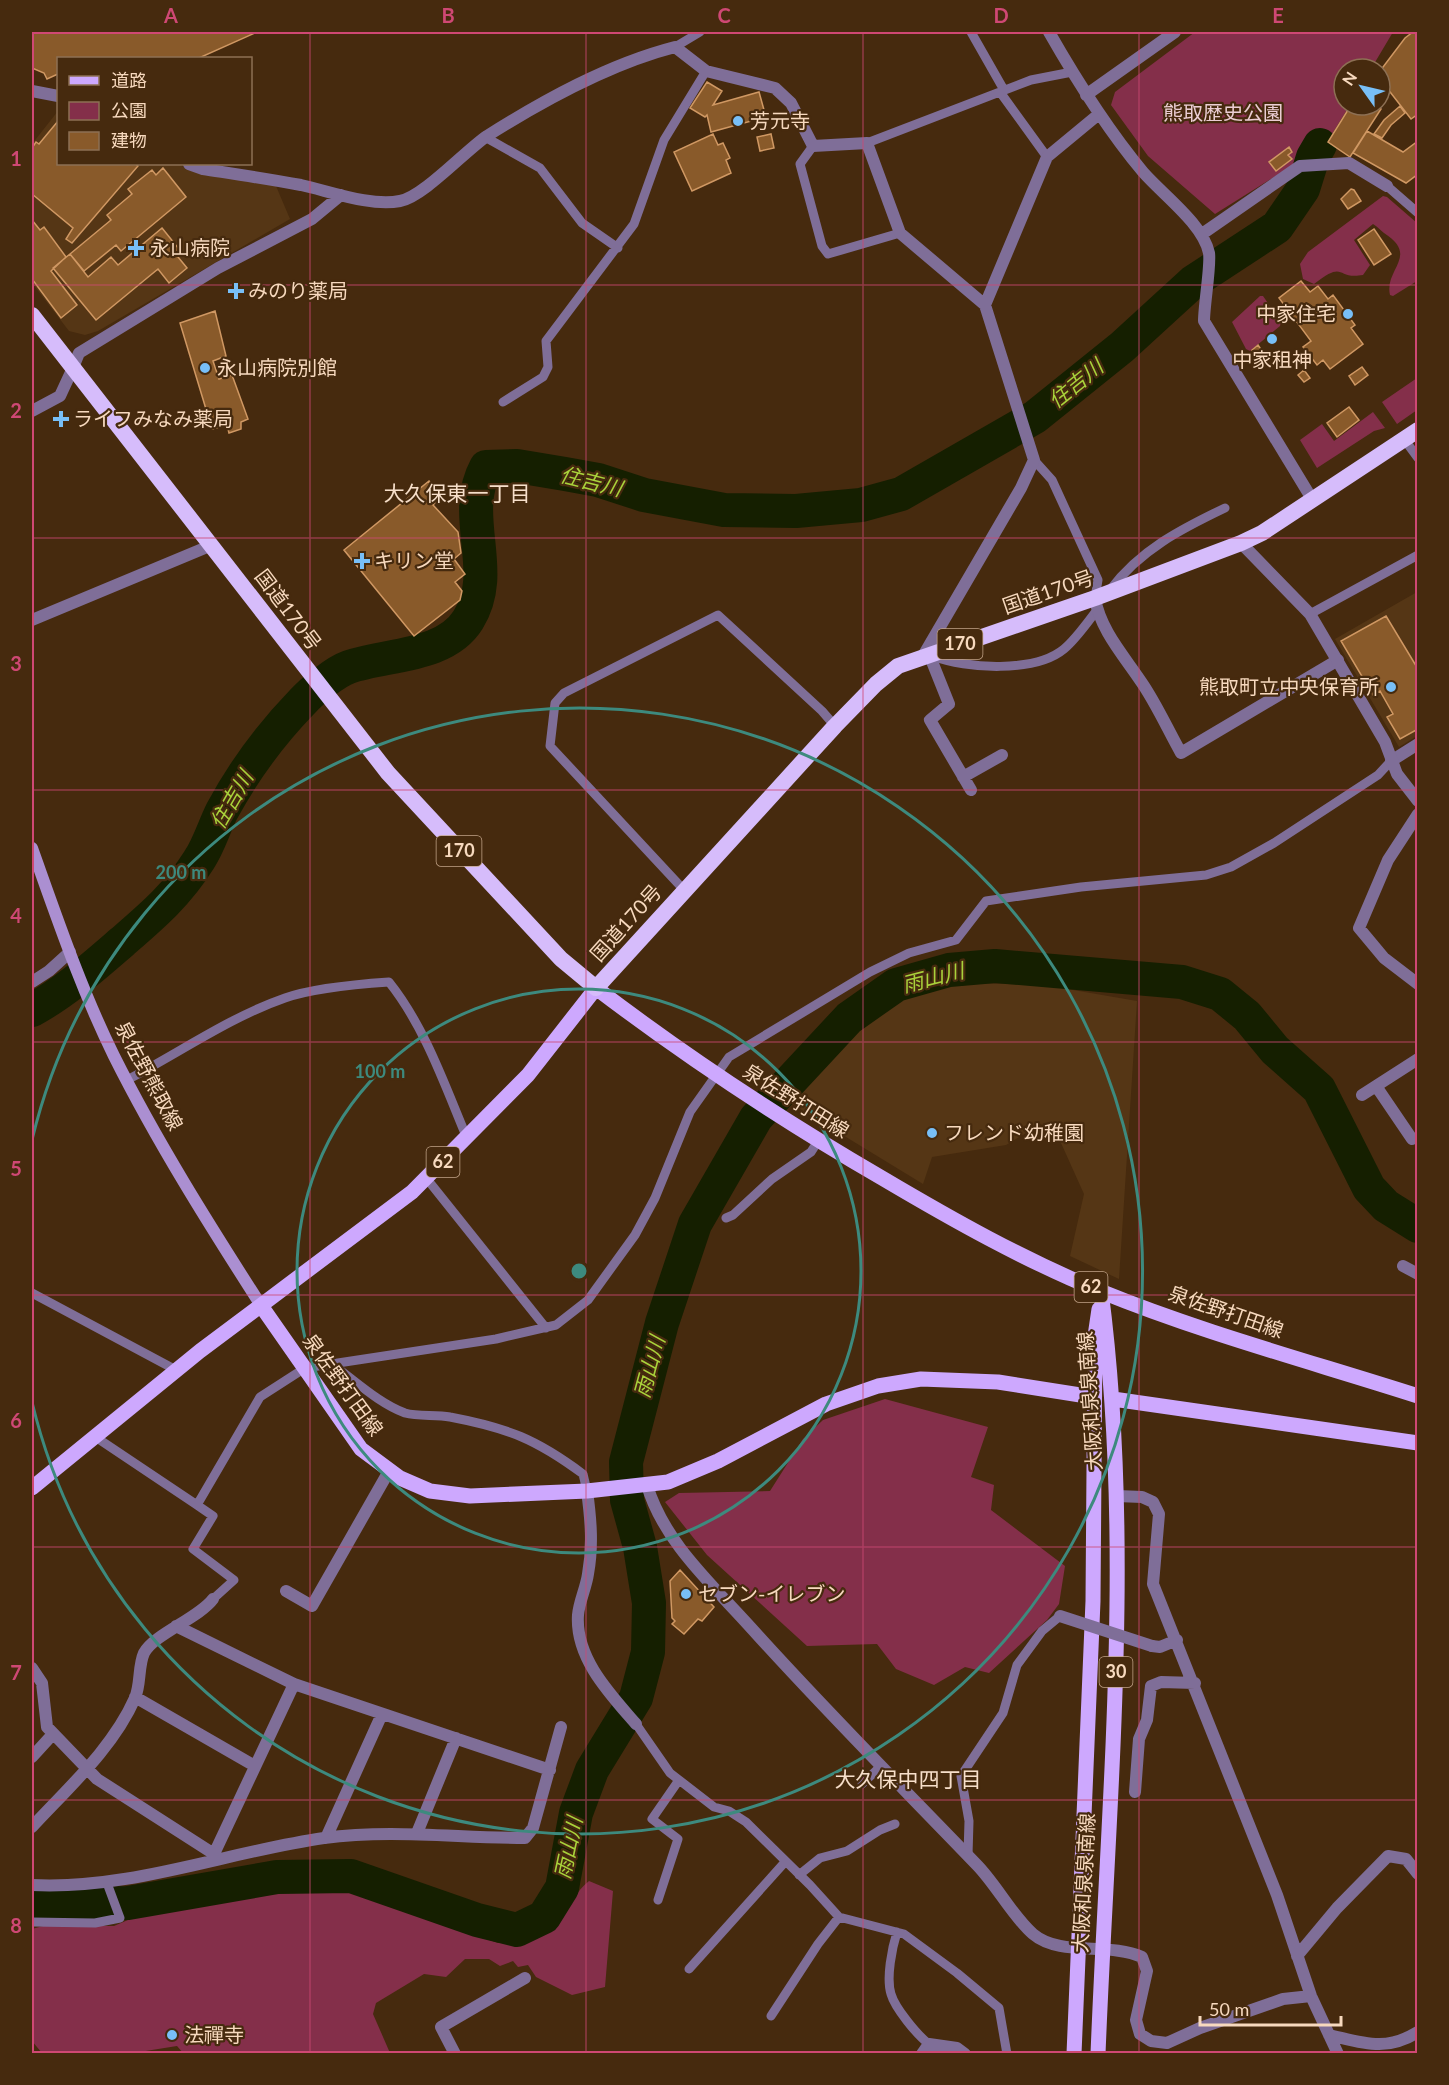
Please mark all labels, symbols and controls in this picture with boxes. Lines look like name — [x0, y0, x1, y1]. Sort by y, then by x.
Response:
text: A — [163, 3, 178, 27]
text: B — [441, 3, 455, 27]
text: C — [717, 3, 731, 27]
text: D — [993, 3, 1009, 27]
text: E — [1272, 3, 1284, 27]
legend — [57, 57, 252, 165]
north arrow — [1332, 57, 1392, 117]
text: N — [1338, 68, 1360, 89]
text: 道路 — [111, 69, 147, 91]
text: 公園 — [111, 99, 147, 121]
park label: 熊取歴史公園 — [1163, 100, 1283, 124]
place label: 芳元寺 — [750, 108, 810, 132]
marker: 芳元寺 — [731, 114, 745, 128]
text: 建物 — [111, 129, 147, 151]
text: 1 — [10, 146, 22, 170]
place label: 永山病院 — [150, 235, 230, 259]
marker: 永山病院 — [127, 239, 145, 257]
place label: みのり薬局 — [248, 278, 348, 302]
marker: みのり薬局 — [229, 284, 243, 298]
place label: 中家住宅 — [1256, 301, 1336, 325]
marker: 中家住宅 — [1341, 307, 1355, 321]
marker: 中家租神 — [1265, 332, 1279, 346]
place label: 中家租神 — [1232, 347, 1312, 371]
water label: 住吉川 — [1043, 352, 1109, 412]
place label: 永山病院別館 — [217, 355, 337, 379]
marker: 永山病院別館 — [198, 361, 212, 375]
text: 2 — [10, 398, 22, 422]
place label: ライフみなみ薬局 — [73, 406, 233, 430]
marker: ライフみなみ薬局 — [54, 412, 68, 426]
water label: 住吉川 — [558, 461, 627, 501]
district label: 大久保東一丁目 — [384, 480, 531, 505]
place label: キリン堂 — [374, 548, 454, 572]
marker: キリン堂 — [355, 554, 369, 568]
street label: 国道170号 — [251, 564, 327, 654]
street label: 国道170号 — [999, 564, 1096, 618]
road number: 170 — [938, 629, 982, 659]
text: 3 — [10, 651, 22, 675]
place label: 熊取町立中央保育所 — [1199, 674, 1379, 698]
marker: 熊取町立中央保育所 — [1384, 680, 1398, 694]
water label: 住吉川 — [204, 764, 258, 833]
road number: 170 — [436, 836, 482, 866]
text: 200 m — [156, 861, 206, 883]
street label: 国道170号 — [585, 879, 666, 966]
text: 4 — [10, 903, 22, 927]
water label: 雨山川 — [899, 956, 968, 996]
street label: 泉佐野熊取線 — [111, 1017, 189, 1134]
street label: 泉佐野打田線 — [739, 1058, 854, 1142]
text: 100 m — [355, 1060, 405, 1082]
place label: フレンド幼稚園 — [944, 1120, 1084, 1144]
marker: フレンド幼稚園 — [925, 1126, 939, 1140]
road number: 62 — [426, 1147, 460, 1177]
text: 5 — [10, 1156, 22, 1180]
centre of rings — [569, 1261, 589, 1281]
road number: 62 — [1074, 1272, 1108, 1302]
street label: 泉佐野打田線 — [1166, 1280, 1287, 1342]
street label: 泉佐野打田線 — [299, 1329, 389, 1440]
street label: 大阪和泉泉南線 — [1072, 1330, 1106, 1472]
water label: 雨山川 — [628, 1331, 669, 1400]
text: 6 — [10, 1408, 22, 1432]
place label: セブン-イレブン — [698, 1581, 845, 1605]
marker: セブン-イレブン — [679, 1587, 693, 1601]
road number: 30 — [1100, 1657, 1132, 1687]
text: 7 — [10, 1660, 22, 1684]
district label: 大久保中四丁目 — [835, 1766, 982, 1791]
water label: 雨山川 — [549, 1812, 587, 1881]
street label: 大阪和泉泉南線 — [1067, 1812, 1099, 1953]
text: 8 — [10, 1913, 22, 1937]
scale bar — [1200, 1989, 1341, 2027]
text: 50 m — [1209, 1998, 1249, 2020]
place label: 法禪寺 — [184, 2022, 244, 2046]
marker: 法禪寺 — [165, 2028, 179, 2042]

